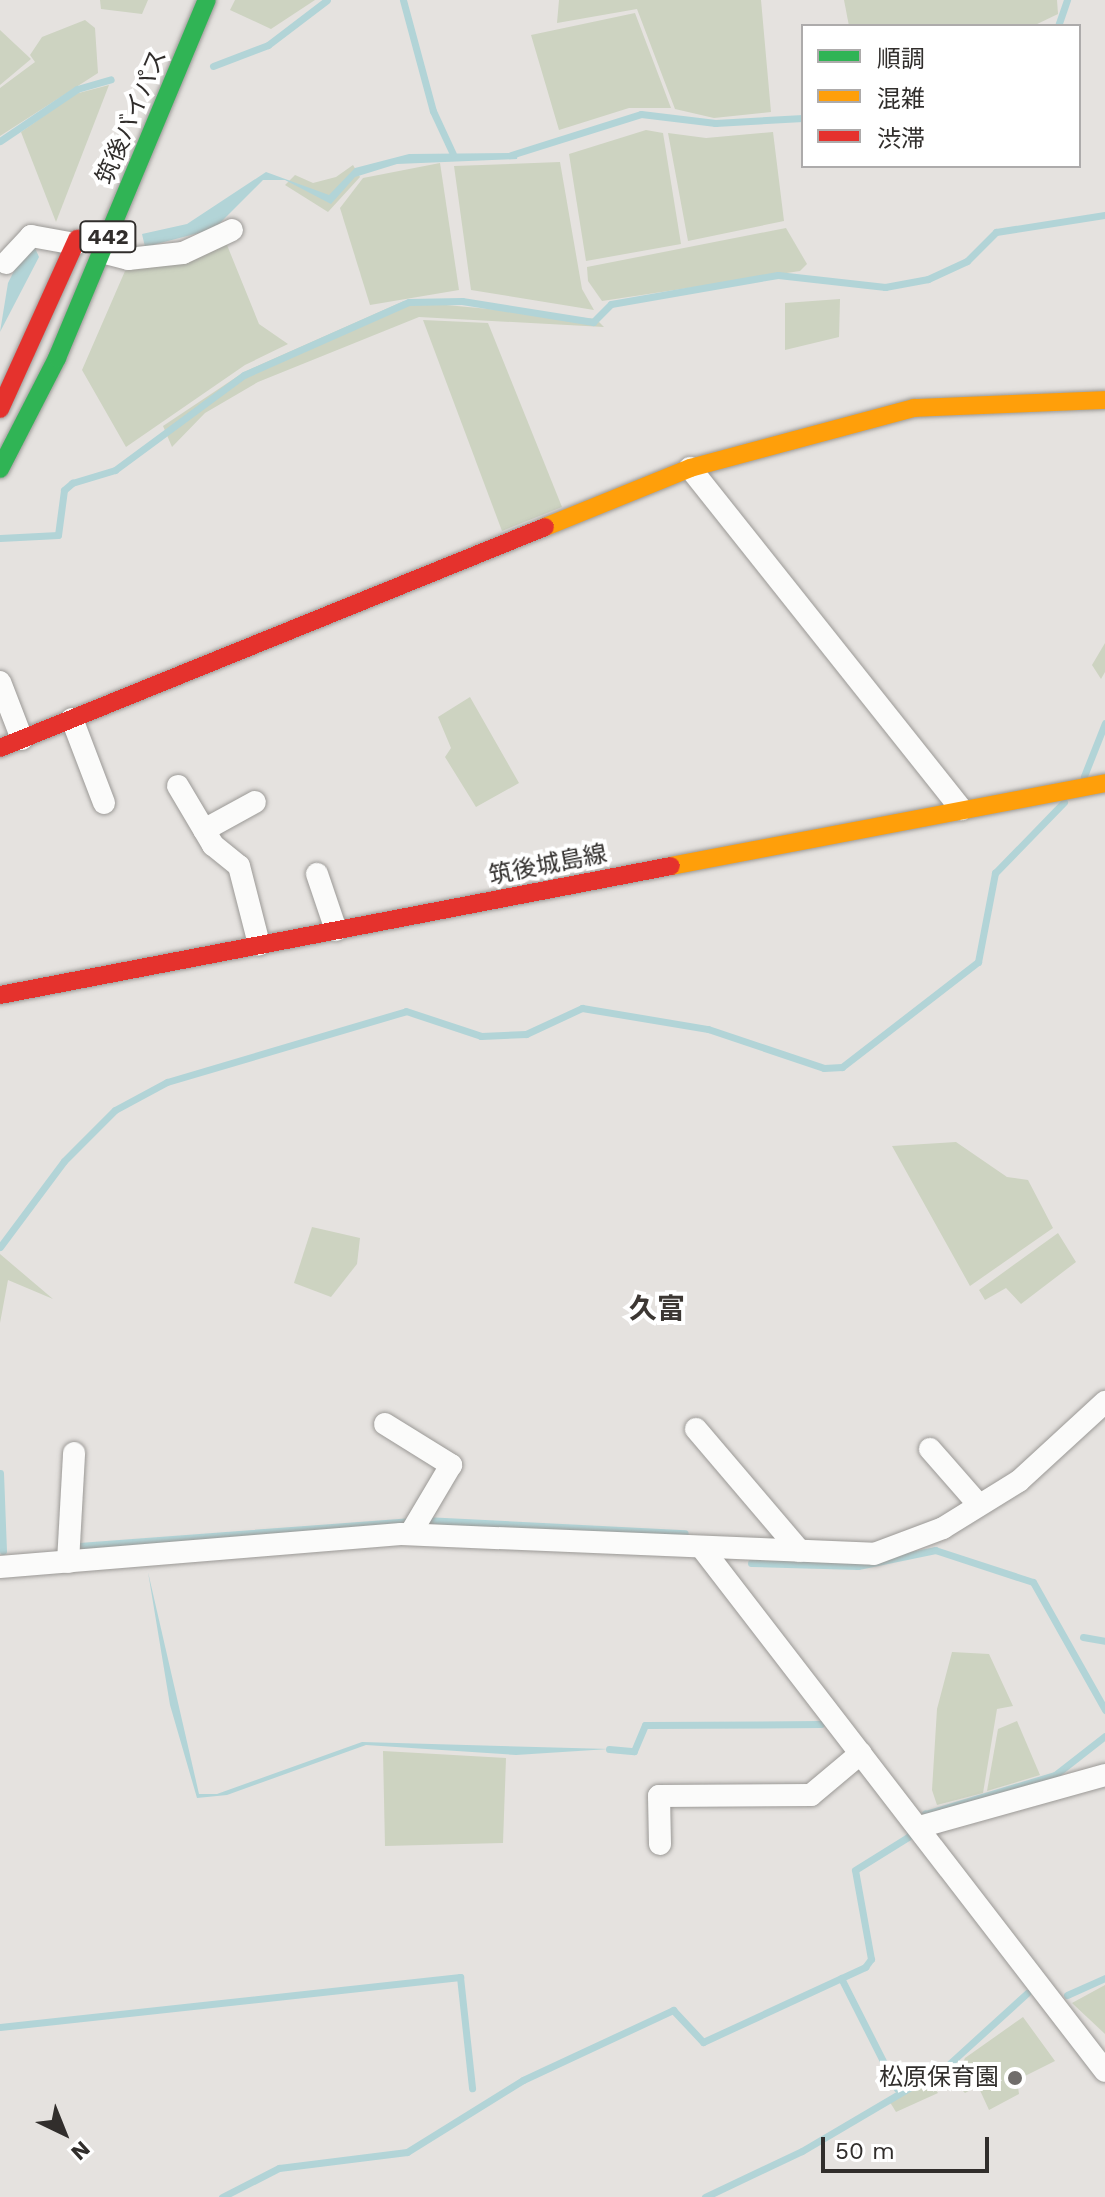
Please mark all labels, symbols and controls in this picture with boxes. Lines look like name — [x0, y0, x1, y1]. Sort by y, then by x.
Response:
legend — [801, 24, 1081, 168]
street label: 筑後バイパス — [91, 45, 173, 189]
text: 順調 — [877, 45, 925, 73]
text: 混雑 — [877, 85, 925, 113]
text: 渋滞 — [877, 125, 925, 153]
road number: 442 — [78, 219, 138, 255]
street label: 筑後城島線 — [486, 839, 610, 891]
district label: 久富 — [629, 1292, 685, 1326]
place label: 松原保育園 — [879, 2064, 999, 2092]
marker: 松原保育園 — [1006, 2069, 1024, 2087]
north arrow — [24, 2093, 104, 2173]
scale bar — [825, 2121, 993, 2171]
text: N — [66, 2136, 95, 2166]
text: 50 m — [835, 2137, 895, 2165]

